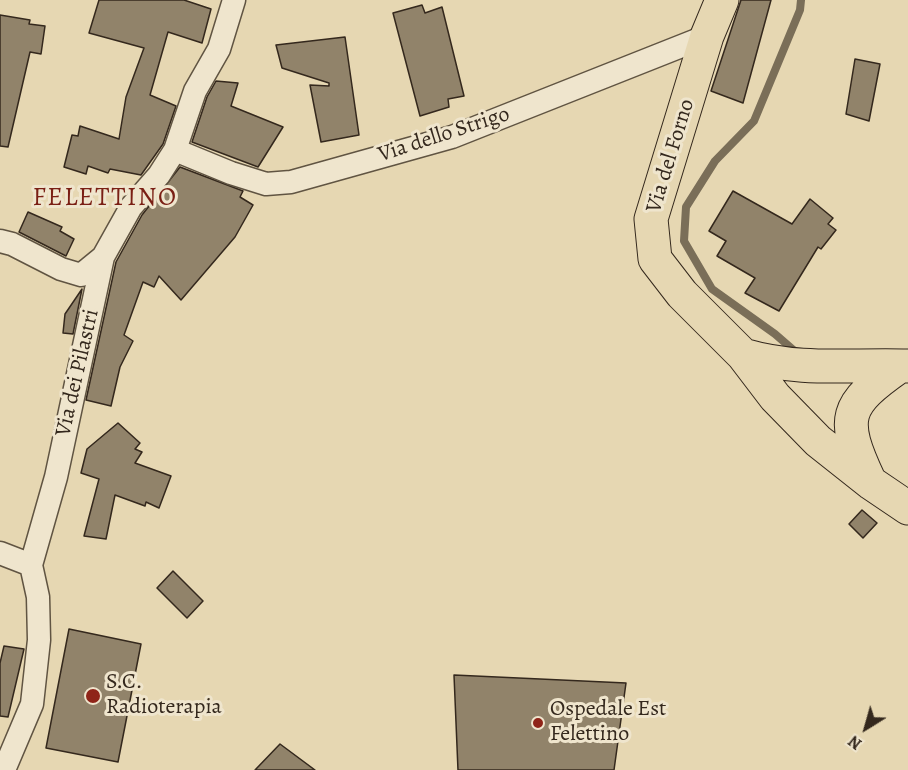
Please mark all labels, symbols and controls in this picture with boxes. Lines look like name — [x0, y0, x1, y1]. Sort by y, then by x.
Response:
street label: Via del Forno — [641, 96, 701, 216]
street label: Via dello Strigo — [375, 101, 513, 169]
district label: FELETTINO — [33, 183, 177, 215]
street label: Via dei Pilastri — [51, 307, 105, 439]
place label: S.C. Radioterapia — [106, 670, 222, 722]
marker: S.C. Radioterapia — [84, 687, 102, 705]
place label: Ospedale Est Felettino — [550, 697, 666, 748]
north arrow — [836, 698, 896, 758]
marker: Ospedale Est Felettino — [531, 716, 545, 730]
text: N — [844, 730, 866, 755]

